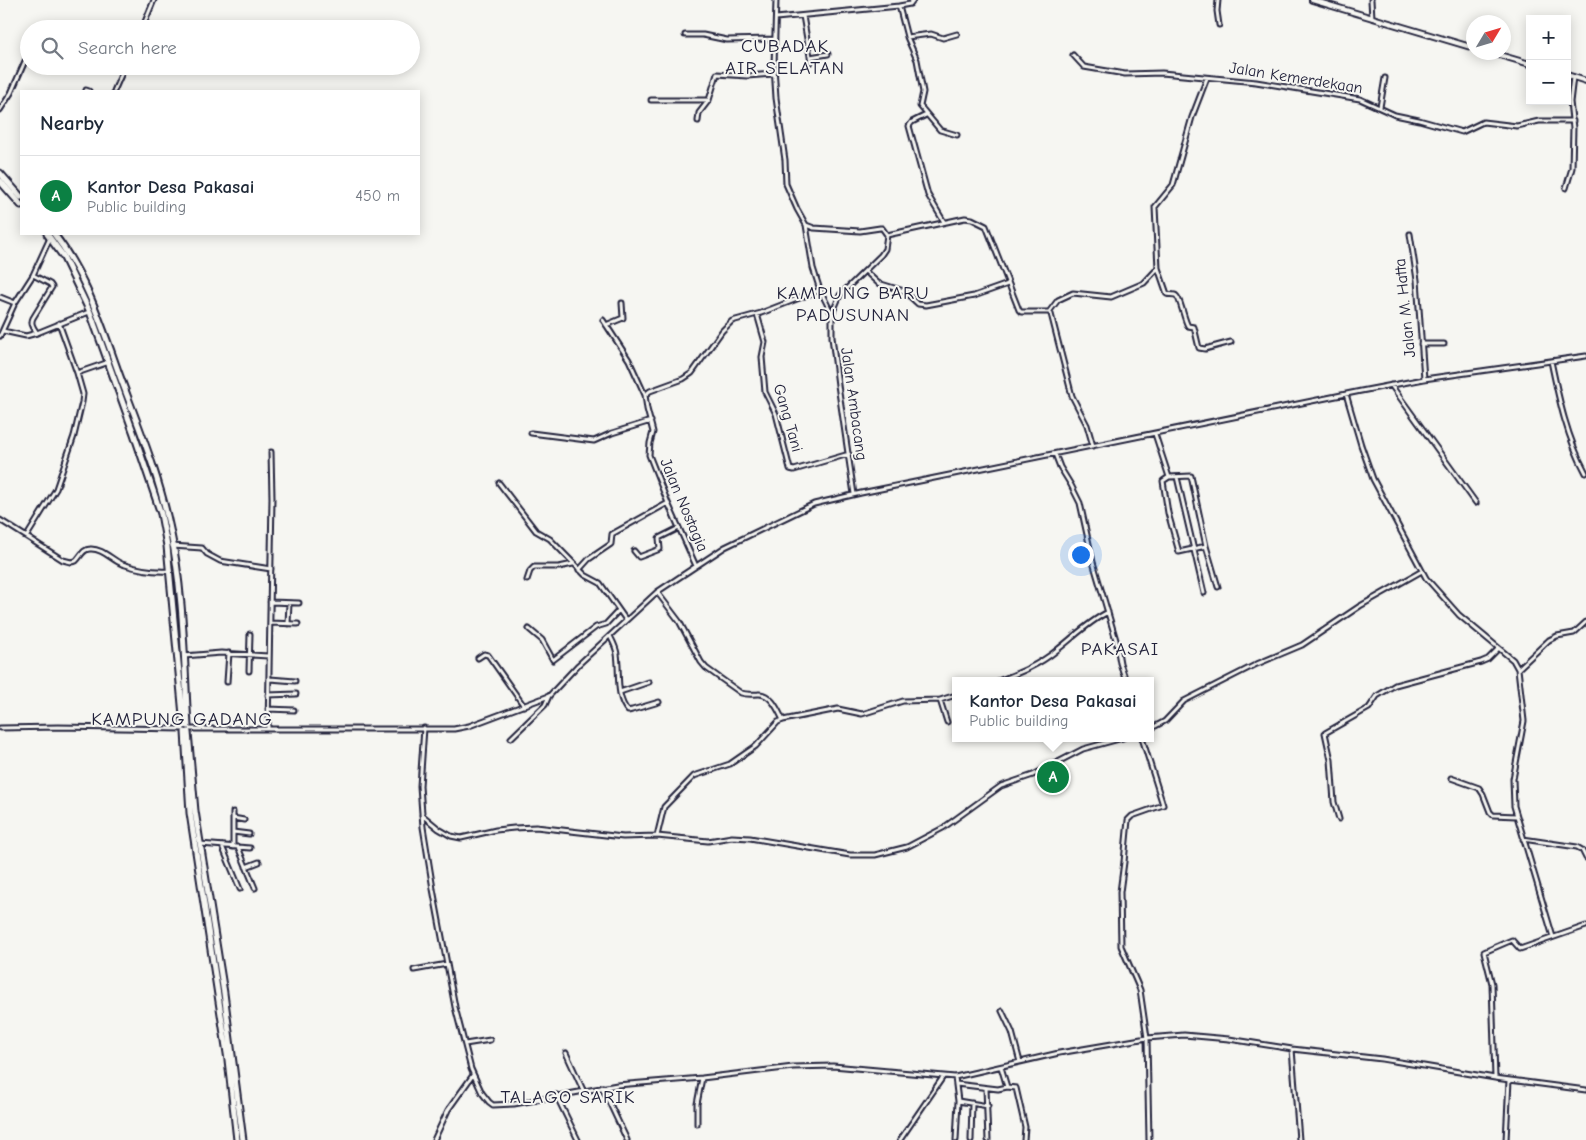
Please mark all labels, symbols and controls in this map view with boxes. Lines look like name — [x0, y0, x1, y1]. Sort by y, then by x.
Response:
north arrow — [1466, 15, 1511, 60]
map controls — [1526, 15, 1571, 105]
button: + — [1526, 15, 1571, 60]
search box — [20, 20, 420, 75]
icon: search — [38, 34, 66, 62]
district label: CUBADAK AIR SELATAN — [725, 35, 845, 79]
text: Search here — [78, 37, 177, 59]
street label: Jalan Kemerdekaan — [1228, 59, 1364, 97]
button: − — [1526, 60, 1571, 105]
text: Nearby — [40, 111, 104, 135]
text: Kantor Desa Pakasai — [87, 176, 254, 198]
text: A — [52, 187, 60, 205]
text: 450 m — [355, 187, 400, 205]
text: Public building — [87, 198, 186, 216]
street label: Jalan M. Hatta — [1391, 258, 1419, 358]
district label: KAMPUNG BARU PADUSUNAN — [776, 282, 930, 326]
street label: Jalan Ambacang — [837, 346, 871, 462]
street label: Gang Tani — [770, 382, 806, 454]
street label: Jalan Nostagia — [656, 456, 712, 554]
your location — [1068, 542, 1094, 568]
district label: PAKASAI — [1081, 638, 1159, 660]
popup — [952, 677, 1154, 742]
text: Kantor Desa Pakasai — [969, 690, 1137, 712]
district label: KAMPUNG GADANG — [91, 708, 273, 730]
text: Public building — [969, 712, 1068, 730]
pin: A — [1037, 758, 1069, 796]
district label: TALAGO SARIK — [501, 1086, 635, 1108]

